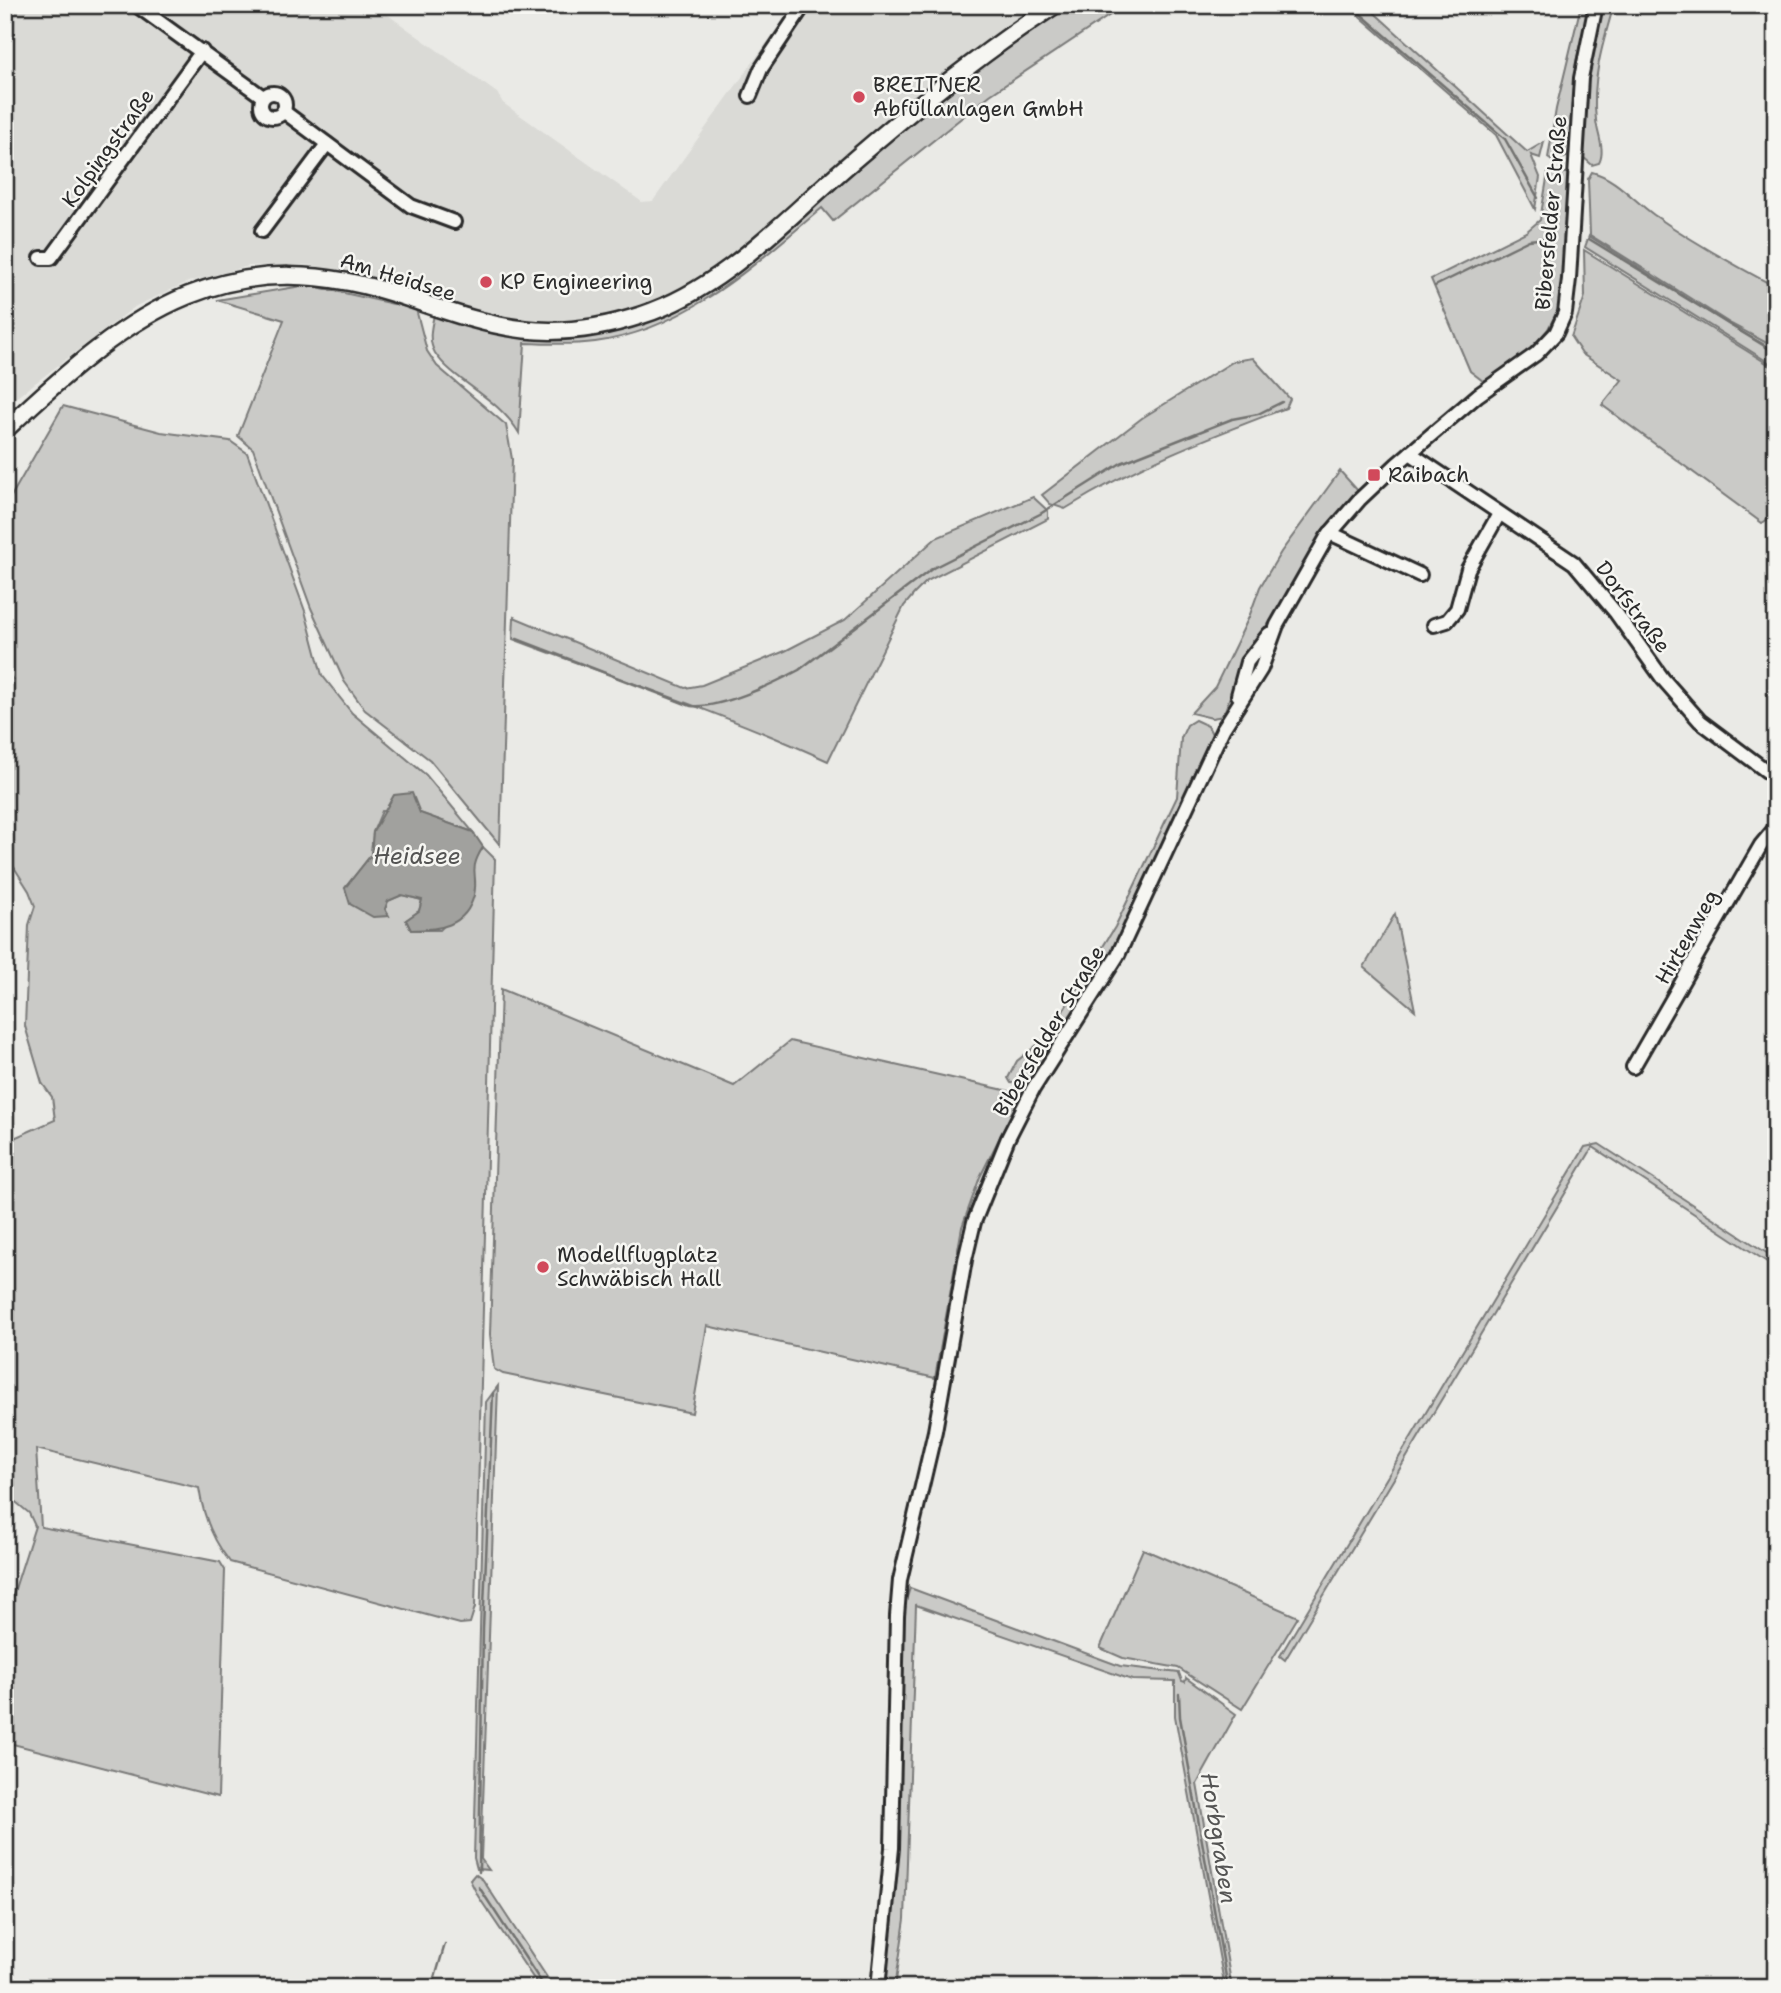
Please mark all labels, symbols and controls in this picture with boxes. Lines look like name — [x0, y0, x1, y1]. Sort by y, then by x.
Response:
place label: BREITNER Abfüllanlagen GmbH — [873, 71, 1084, 123]
street label: Kolpingstraße — [55, 83, 161, 213]
marker: BREITNER Abfüllanlagen GmbH — [851, 89, 867, 105]
street label: Bibersfelder Straße — [1529, 115, 1573, 311]
street label: Am Heidsee — [337, 246, 459, 308]
place label: KP Engineering — [500, 268, 652, 296]
marker: KP Engineering — [478, 274, 494, 290]
place label: Raibach — [1388, 461, 1469, 489]
marker: Raibach — [1366, 467, 1382, 483]
street label: Dorfstraße — [1589, 555, 1677, 659]
water label: Heidsee — [373, 841, 461, 871]
street label: Hirtenweg — [1649, 884, 1725, 990]
street label: Bibersfelder Straße — [987, 940, 1111, 1122]
place label: Modellflugplatz Schwäbisch Hall — [557, 1241, 722, 1293]
marker: Modellflugplatz Schwäbisch Hall — [535, 1259, 551, 1275]
water label: Horbgraben — [1194, 1770, 1244, 1906]

